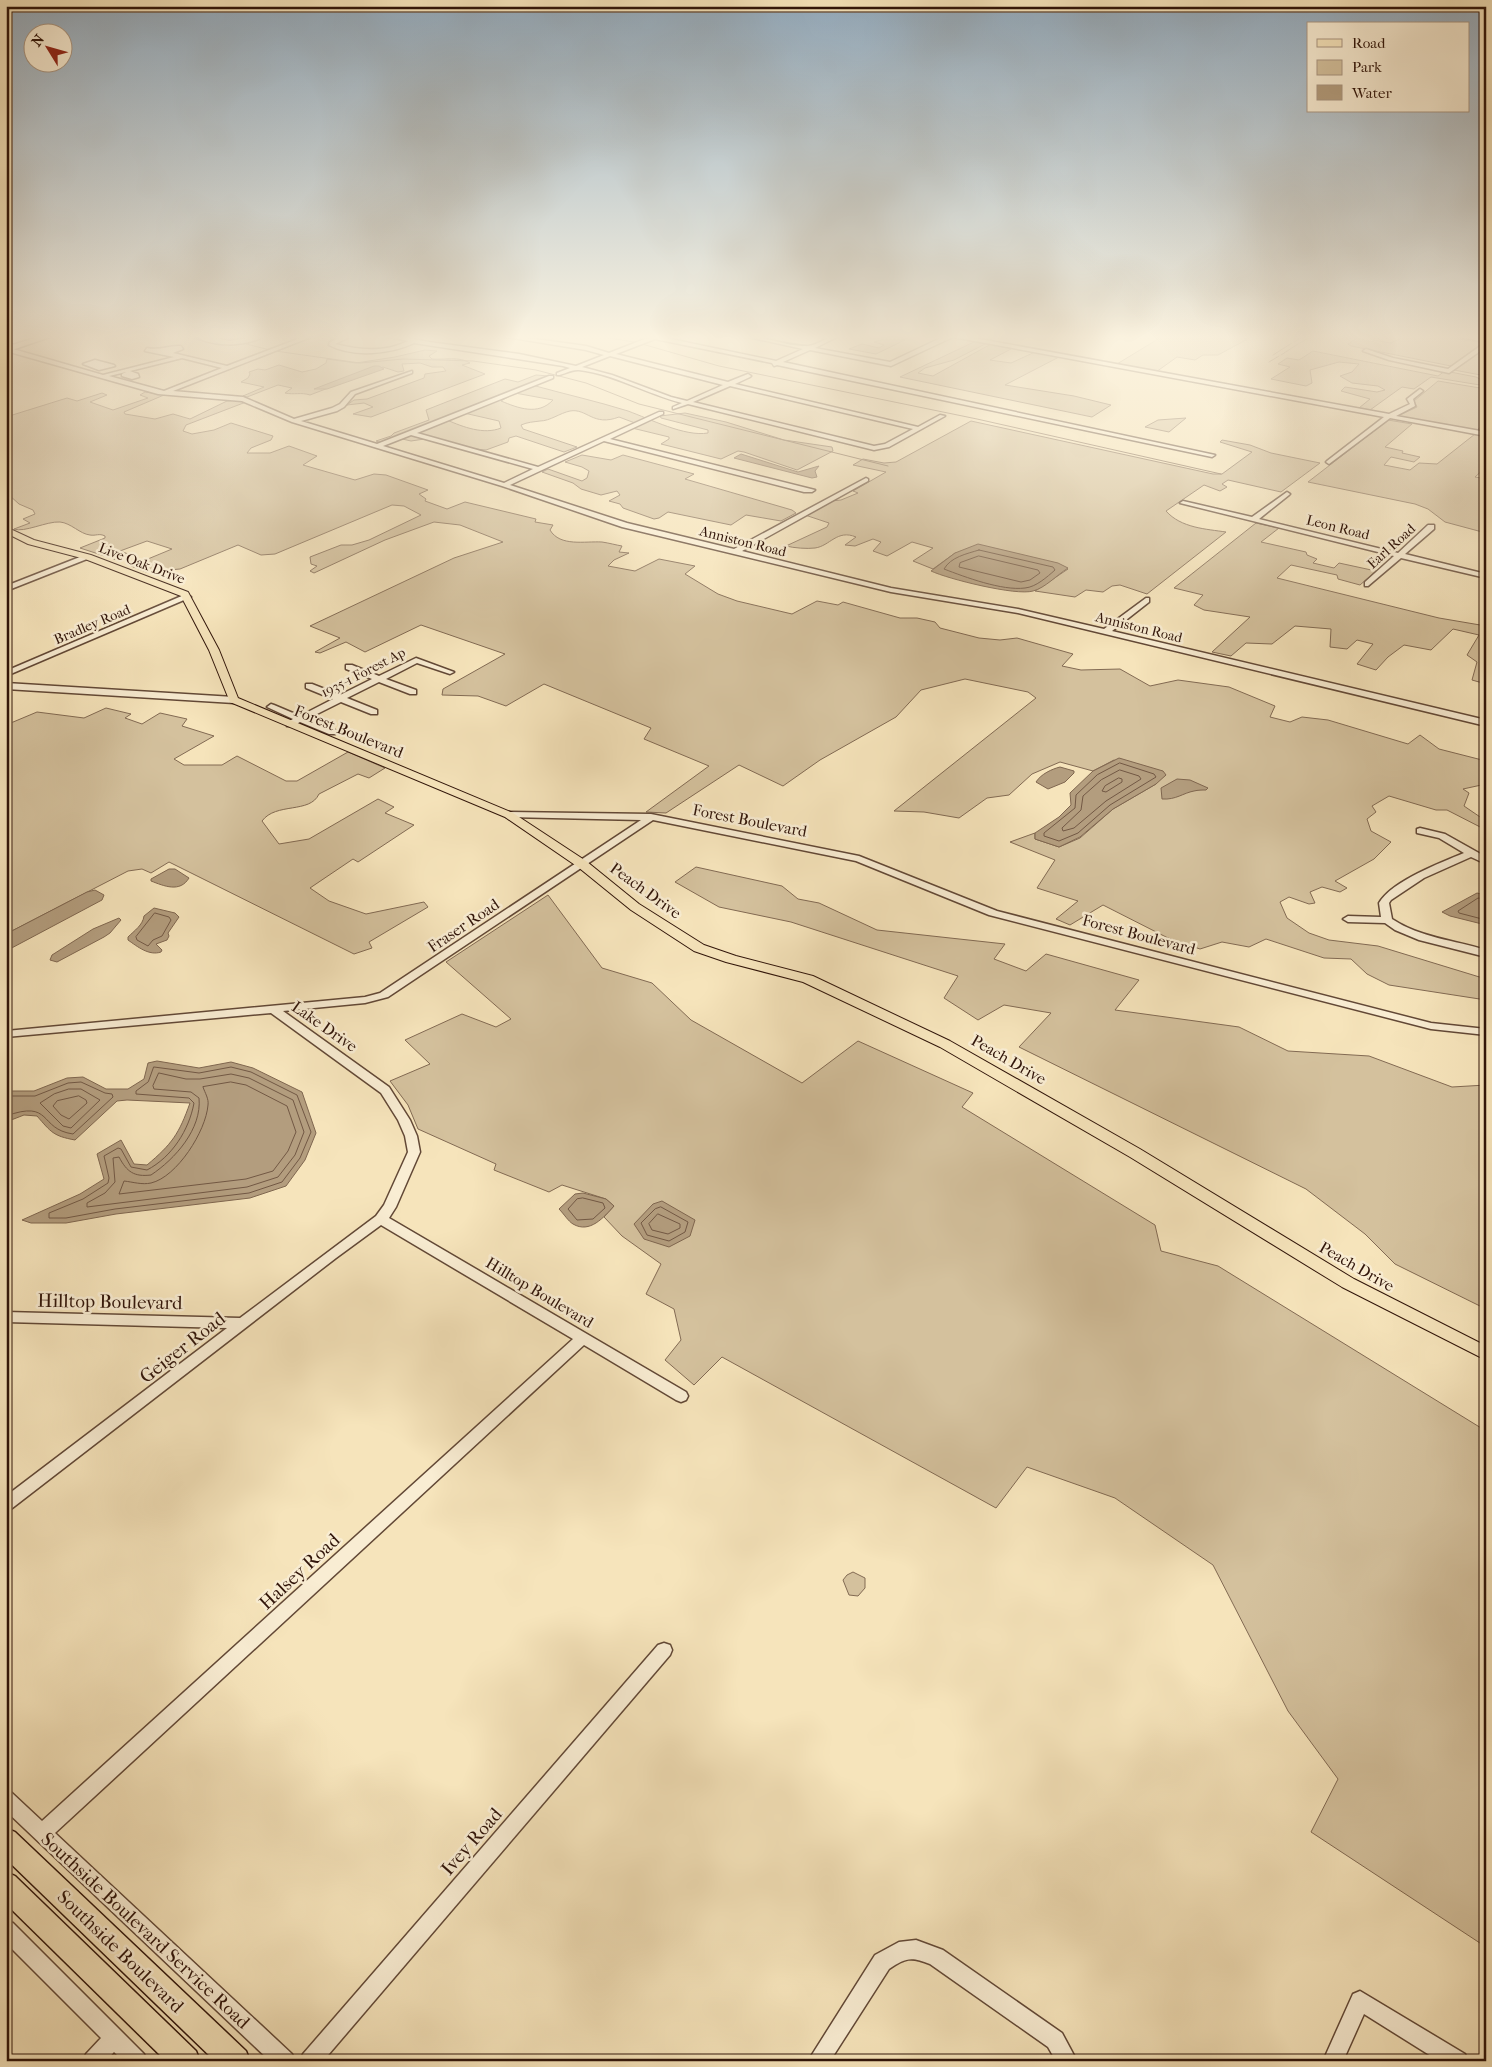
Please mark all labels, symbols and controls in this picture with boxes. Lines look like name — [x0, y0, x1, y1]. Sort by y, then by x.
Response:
north arrow — [22, 22, 72, 72]
legend — [1307, 22, 1470, 112]
text: N — [28, 31, 48, 50]
text: Road — [1352, 34, 1386, 52]
text: Park — [1352, 58, 1382, 76]
text: Water — [1351, 84, 1392, 102]
street label: Leon Road — [1304, 511, 1372, 544]
street label: Earl Road — [1364, 520, 1419, 572]
street label: Anniston Road — [697, 522, 788, 561]
street label: Live Oak Drive — [96, 539, 187, 588]
street label: Bradley Road — [51, 601, 133, 648]
street label: Anniston Road — [1093, 608, 1184, 647]
street label: 1935-1 Forest Ap — [318, 644, 409, 701]
street label: Forest Boulevard — [291, 701, 407, 762]
street label: Forest Boulevard — [691, 800, 809, 841]
street label: Peach Drive — [607, 858, 685, 923]
street label: Fraser Road — [424, 894, 503, 956]
street label: Forest Boulevard — [1080, 910, 1198, 959]
street label: Lake Drive — [288, 997, 361, 1056]
street label: Peach Drive — [968, 1030, 1050, 1088]
street label: Peach Drive — [1316, 1237, 1398, 1295]
street label: Hilltop Boulevard — [483, 1253, 597, 1332]
street label: Hilltop Boulevard — [37, 1290, 183, 1314]
street label: Geiger Road — [136, 1307, 230, 1388]
street label: Halsey Road — [255, 1529, 345, 1614]
street label: Ivey Road — [437, 1803, 507, 1880]
street label: Southside Boulevard Service Road — [37, 1827, 255, 2033]
street label: Southside Boulevard — [53, 1885, 189, 2017]

